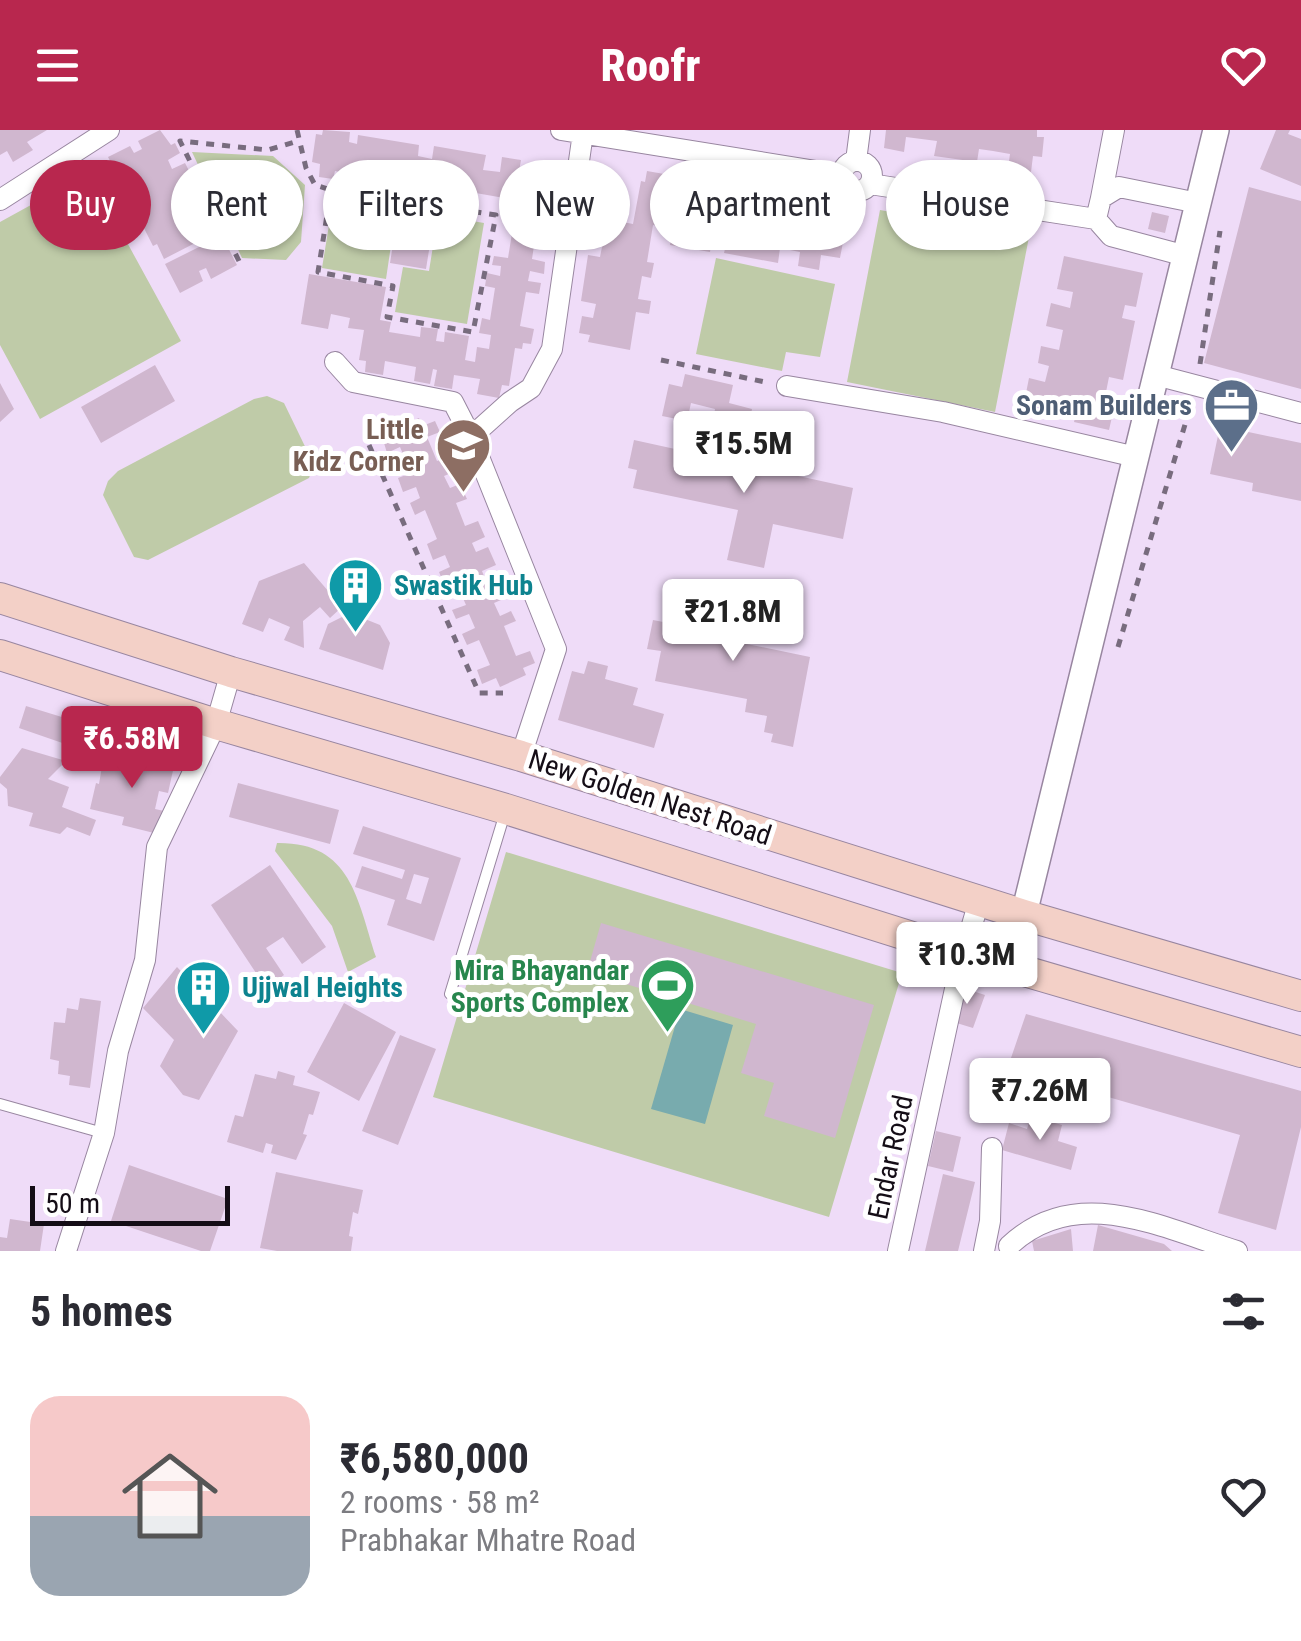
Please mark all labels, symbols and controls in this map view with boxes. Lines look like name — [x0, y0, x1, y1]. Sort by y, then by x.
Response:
icon: menu — [30, 38, 85, 93]
icon: heart — [1216, 38, 1271, 93]
text: Roofr — [601, 39, 700, 92]
chip: Buy — [30, 160, 151, 250]
chip: Rent — [171, 160, 303, 250]
chip: Filters — [323, 160, 479, 250]
chip: New — [499, 160, 630, 250]
chip: Apartment — [650, 160, 866, 250]
chip: House — [886, 160, 1045, 250]
office icon: Sonam Builders — [1201, 375, 1261, 454]
place label: Sonam Builders — [1016, 389, 1192, 422]
pin: ₹15.5M — [663, 411, 825, 496]
place label: Little Kidz Corner — [293, 413, 424, 478]
school or university icon: Little Kidz Corner — [433, 415, 493, 494]
text: ₹15.5M — [695, 424, 793, 462]
building icon: Swastik Hub — [325, 555, 385, 634]
place label: Swastik Hub — [394, 569, 533, 602]
pin: ₹21.8M — [652, 579, 814, 664]
text: ₹21.8M — [684, 592, 782, 630]
pin: ₹6.58M — [51, 706, 213, 791]
text: ₹6.58M — [83, 719, 181, 757]
street label: New Golden Nest Road — [524, 743, 775, 852]
pin: ₹10.3M — [886, 922, 1048, 1007]
text: ₹10.3M — [918, 935, 1016, 973]
place label: Mira Bhayandar Sports Complex — [451, 954, 629, 1019]
sports icon: Mira Bhayandar Sports Complex — [638, 956, 698, 1035]
building icon: Ujjwal Heights — [173, 957, 233, 1036]
place label: Ujjwal Heights — [242, 971, 403, 1004]
pin: ₹7.26M — [959, 1058, 1121, 1143]
text: ₹7.26M — [991, 1071, 1089, 1109]
street label: Endar Road — [861, 1092, 920, 1222]
scale bar — [30, 1181, 230, 1226]
text: 50 m — [45, 1187, 100, 1220]
icon: filters — [1216, 1284, 1271, 1339]
text: 5 homes — [30, 1287, 173, 1336]
text: ₹6,580,000 — [340, 1434, 529, 1483]
icon: home — [110, 1436, 230, 1556]
icon: heart — [1216, 1469, 1271, 1524]
text: 2 rooms · 58 m² — [340, 1483, 539, 1521]
text: Prabhakar Mhatre Road — [340, 1521, 636, 1559]

